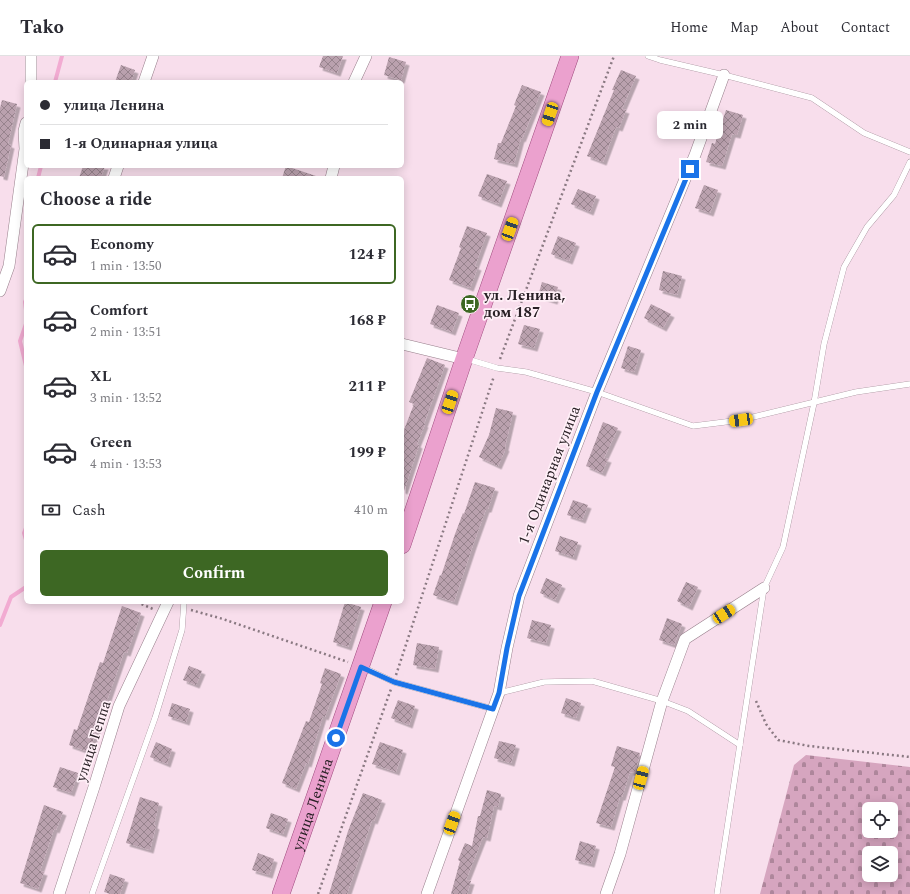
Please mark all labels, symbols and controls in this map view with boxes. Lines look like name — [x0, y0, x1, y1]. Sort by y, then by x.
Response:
text: Tako — [20, 13, 64, 42]
text: Home — [670, 17, 708, 38]
text: Map — [730, 17, 758, 38]
text: About — [780, 17, 819, 38]
text: Contact — [841, 17, 890, 38]
text: улица Ленина — [64, 94, 164, 117]
car — [540, 101, 560, 127]
callout: 2 min — [657, 111, 723, 139]
text: 2 min — [673, 115, 707, 135]
text: 1-я Одинарная улица — [64, 132, 218, 155]
route end — [681, 160, 699, 178]
text: Choose a ride — [40, 186, 152, 213]
car — [500, 216, 520, 242]
text: Economy — [90, 233, 154, 256]
icon: car — [42, 236, 78, 272]
text: 124 ₽ — [349, 243, 386, 266]
text: 1 min · 13:50 — [90, 256, 162, 276]
place label: ул. Ленина, дом 187 — [483, 284, 566, 324]
bus stop icon: ул. Ленина, дом 187 — [459, 293, 481, 315]
text: Comfort — [90, 299, 148, 322]
icon: car — [42, 302, 78, 338]
text: 168 ₽ — [349, 309, 386, 332]
text: 2 min · 13:51 — [90, 322, 162, 342]
text: XL — [90, 365, 111, 388]
icon: car — [42, 368, 78, 404]
text: 211 ₽ — [349, 375, 386, 398]
text: 3 min · 13:52 — [90, 388, 162, 408]
car — [440, 389, 460, 415]
street label: 1-я Одинарная улица — [512, 402, 587, 548]
car — [728, 412, 754, 428]
text: Green — [90, 431, 132, 454]
icon: car — [42, 434, 78, 470]
text: 199 ₽ — [349, 441, 386, 464]
text: 4 min · 13:53 — [90, 454, 162, 474]
icon: cash — [40, 499, 62, 521]
text: Cash — [72, 499, 105, 522]
text: 410 m — [354, 500, 388, 520]
button: Confirm — [40, 550, 388, 596]
car — [711, 602, 737, 626]
street label: улица Геппа — [69, 697, 118, 786]
route start — [327, 729, 345, 747]
street label: улица Ленина — [286, 755, 340, 855]
car — [632, 765, 650, 791]
map controls — [862, 802, 898, 882]
button: locate — [862, 802, 898, 838]
car — [442, 810, 462, 836]
button: layers — [862, 846, 898, 882]

